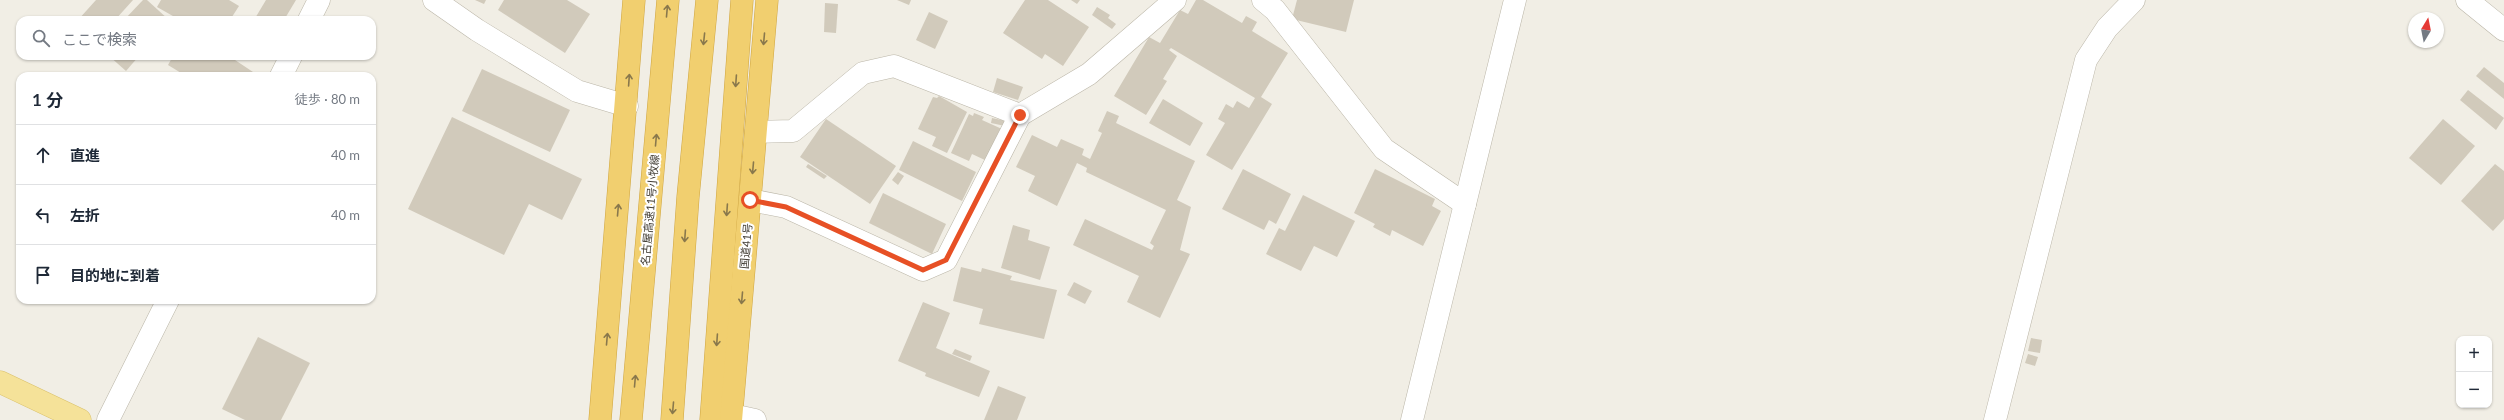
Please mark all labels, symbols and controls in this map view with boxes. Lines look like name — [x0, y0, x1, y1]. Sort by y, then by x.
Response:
one-way arrow — [663, 5, 671, 18]
north arrow — [2408, 12, 2444, 48]
search box — [16, 16, 376, 60]
icon: search — [30, 27, 52, 49]
text: ここで検索 — [62, 30, 137, 48]
one-way arrow — [700, 32, 707, 45]
one-way arrow — [761, 32, 768, 45]
one-way arrow — [625, 74, 632, 87]
one-way arrow — [733, 74, 740, 87]
text: 1 分 — [32, 89, 63, 110]
text: 徒歩 · 80 m — [295, 91, 360, 107]
route end — [1011, 106, 1029, 124]
one-way arrow — [653, 134, 660, 147]
icon: ahead — [32, 144, 54, 166]
text: 直進 — [70, 146, 100, 164]
text: 40 m — [331, 147, 360, 163]
street label: 名古屋高速11号小牧線 — [638, 154, 661, 266]
one-way arrow — [749, 161, 756, 174]
route start — [741, 191, 759, 209]
one-way arrow — [723, 203, 730, 216]
icon: left — [32, 204, 54, 226]
one-way arrow — [615, 204, 622, 217]
text: 左折 — [70, 206, 100, 224]
text: 40 m — [331, 207, 360, 223]
street label: 国道41号 — [737, 223, 754, 269]
one-way arrow — [682, 229, 689, 242]
icon: arrive — [32, 264, 54, 286]
text: 目的地に到着 — [70, 266, 160, 284]
one-way arrow — [738, 291, 745, 304]
one-way arrow — [603, 333, 611, 346]
one-way arrow — [714, 333, 721, 346]
map controls — [2456, 336, 2492, 408]
button: + — [2456, 336, 2492, 372]
button: − — [2456, 372, 2492, 408]
one-way arrow — [631, 375, 638, 388]
one-way arrow — [670, 401, 677, 414]

